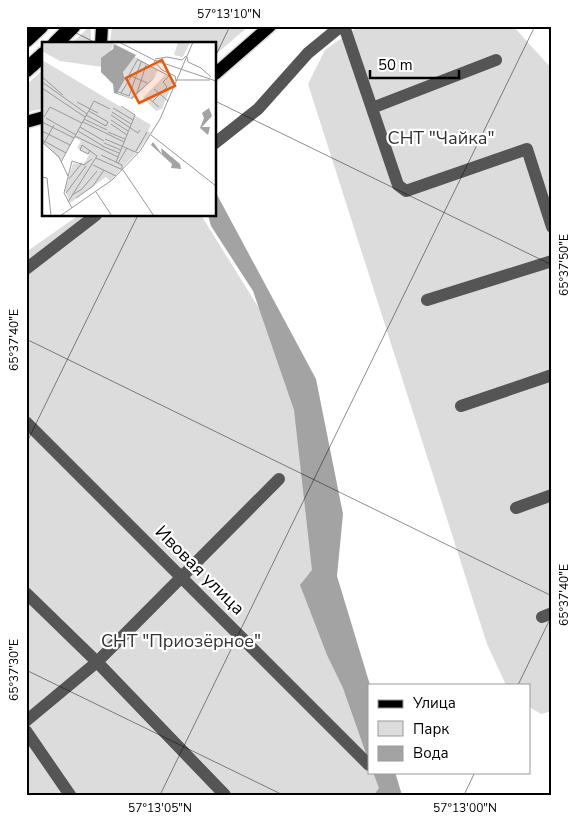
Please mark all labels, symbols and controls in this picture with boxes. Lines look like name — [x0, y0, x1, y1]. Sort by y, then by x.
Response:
text: 57°13'10"N — [197, 6, 261, 22]
inset map — [42, 42, 216, 216]
scale bar — [370, 48, 459, 80]
text: 50 m — [378, 55, 413, 75]
park label: СНТ "Чайка" — [388, 126, 494, 150]
text: 65°37'50"E — [556, 234, 572, 296]
text: 65°37'40"E — [6, 309, 22, 371]
street label: Ивовая улица — [150, 520, 250, 620]
text: 65°37'40"E — [556, 564, 572, 626]
park label: СНТ "Приозёрное" — [101, 629, 261, 653]
text: 65°37'30"E — [6, 639, 22, 701]
legend — [368, 684, 530, 774]
text: Улица — [412, 693, 456, 713]
text: Парк — [413, 719, 449, 739]
text: Вода — [413, 743, 449, 763]
text: 57°13'05"N — [128, 800, 192, 816]
text: 57°13'00"N — [433, 800, 497, 816]

